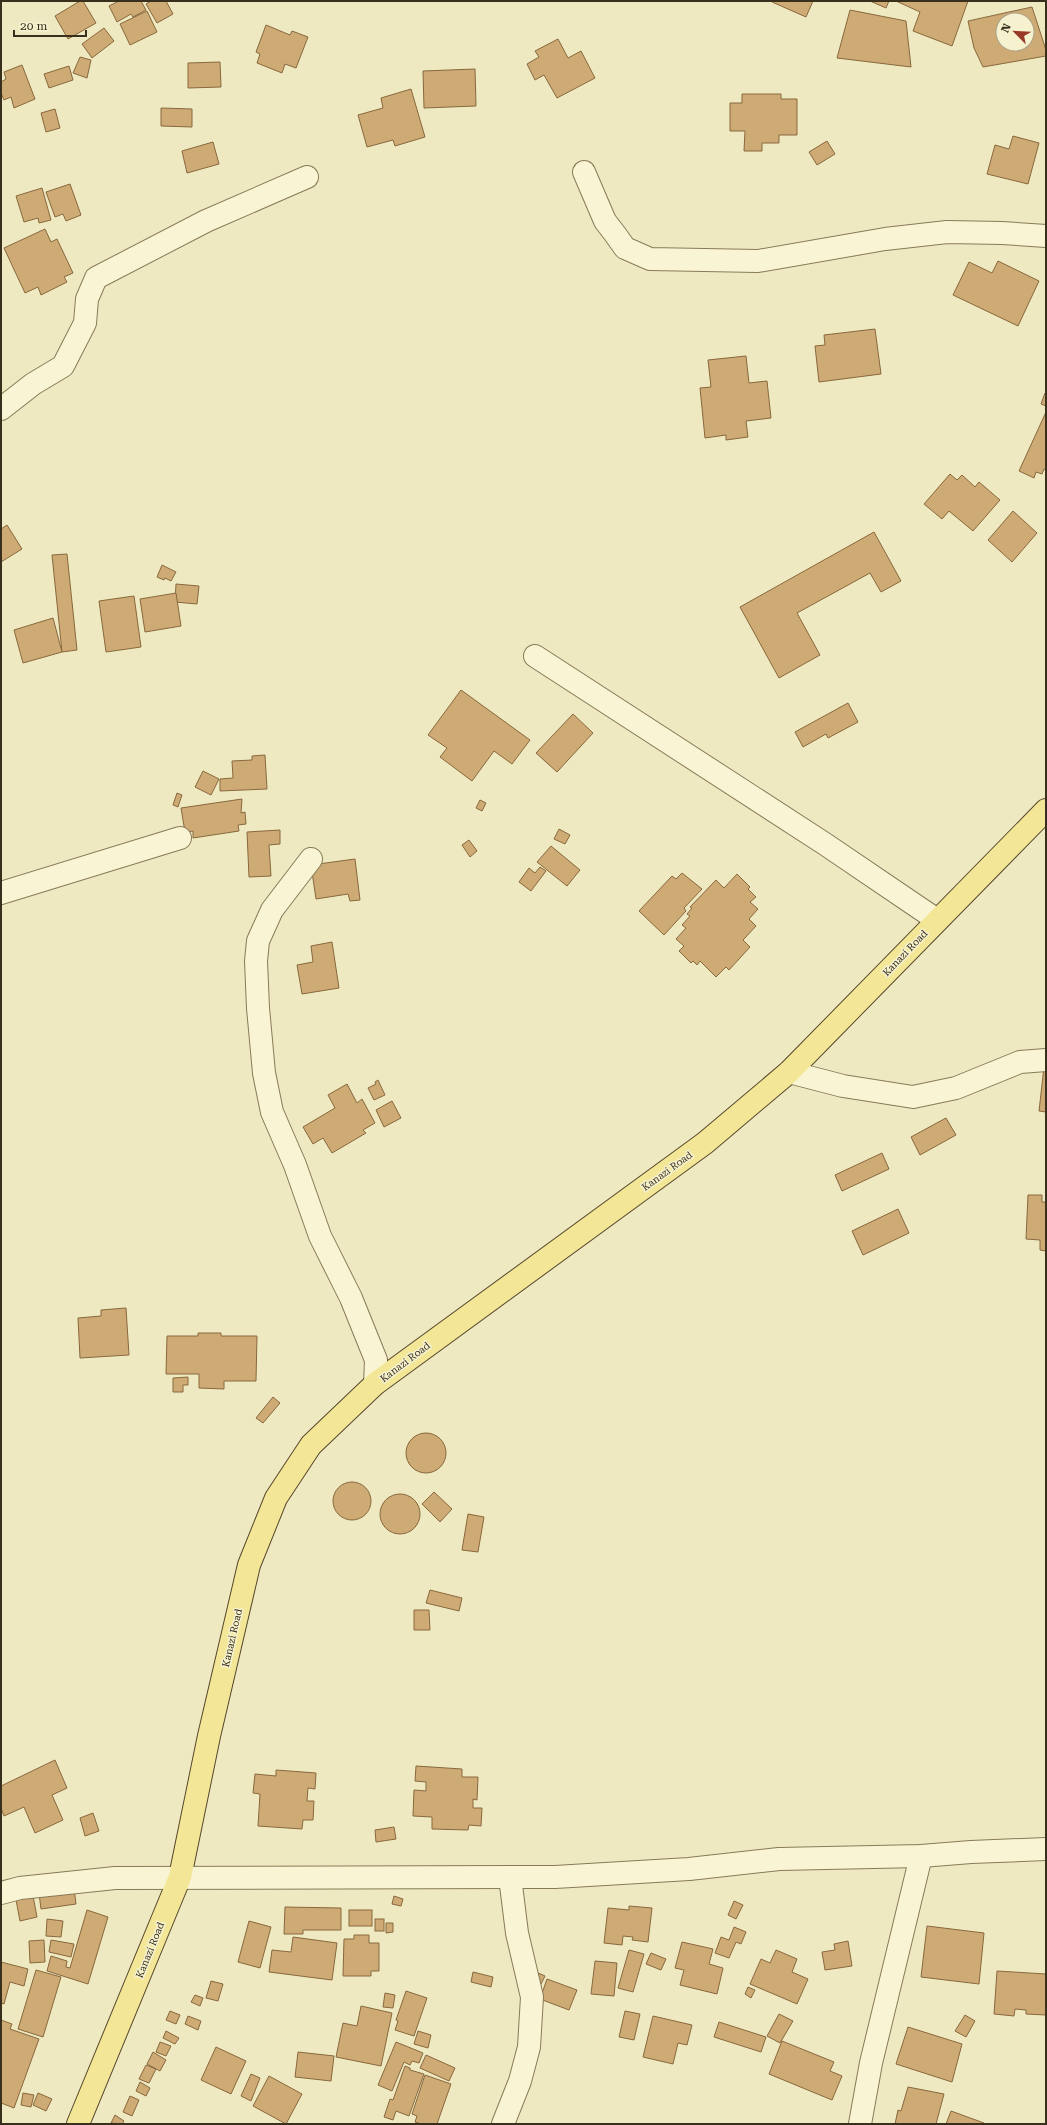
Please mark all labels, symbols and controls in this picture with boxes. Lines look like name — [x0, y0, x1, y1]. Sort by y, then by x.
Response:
scale bar — [14, 12, 86, 38]
north arrow — [995, 12, 1035, 52]
text: 20 m — [20, 19, 47, 33]
text: N — [999, 21, 1014, 35]
street label: Kanazi Road — [880, 927, 930, 978]
street label: Kanazi Road — [640, 1149, 695, 1193]
street label: Kanazi Road — [378, 1339, 432, 1384]
street label: Kanazi Road — [220, 1607, 244, 1668]
street label: Kanazi Road — [134, 1920, 166, 1980]

